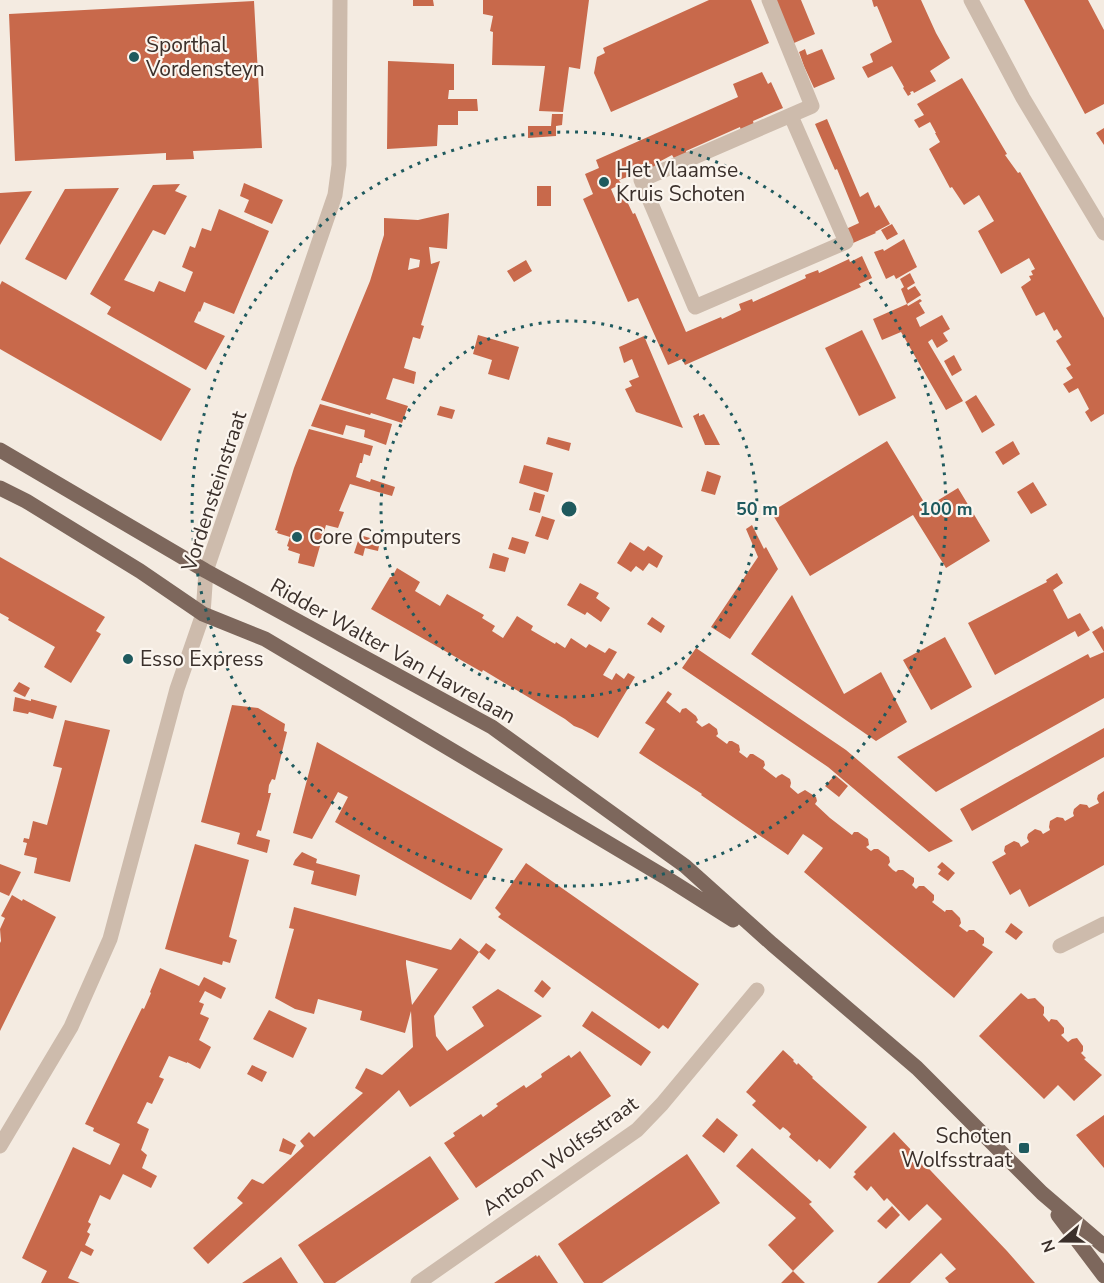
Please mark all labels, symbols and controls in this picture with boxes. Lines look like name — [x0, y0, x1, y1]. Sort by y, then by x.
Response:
place label: Sporthal Vordensteyn — [145, 31, 265, 83]
marker: Sporthal Vordensteyn — [127, 50, 141, 64]
place label: Het Vlaamse Kruis Schoten — [616, 156, 745, 208]
marker: Het Vlaamse Kruis Schoten — [597, 175, 611, 189]
street label: Vordensteinstraat — [175, 407, 253, 576]
text: 50 m — [736, 497, 778, 521]
text: 100 m — [919, 497, 973, 521]
centre of rings — [559, 499, 579, 519]
place label: Core Computers — [309, 523, 461, 551]
marker: Core Computers — [290, 530, 304, 544]
street label: Ridder Walter Van Havrelaan — [265, 572, 521, 730]
place label: Esso Express — [140, 645, 264, 673]
marker: Esso Express — [121, 652, 135, 666]
street label: Antoon Wolfsstraat — [476, 1090, 644, 1222]
place label: Schoten Wolfsstraat — [901, 1122, 1013, 1174]
marker: Schoten Wolfsstraat — [1017, 1141, 1031, 1155]
north arrow — [1032, 1211, 1092, 1271]
text: N — [1036, 1236, 1061, 1255]

